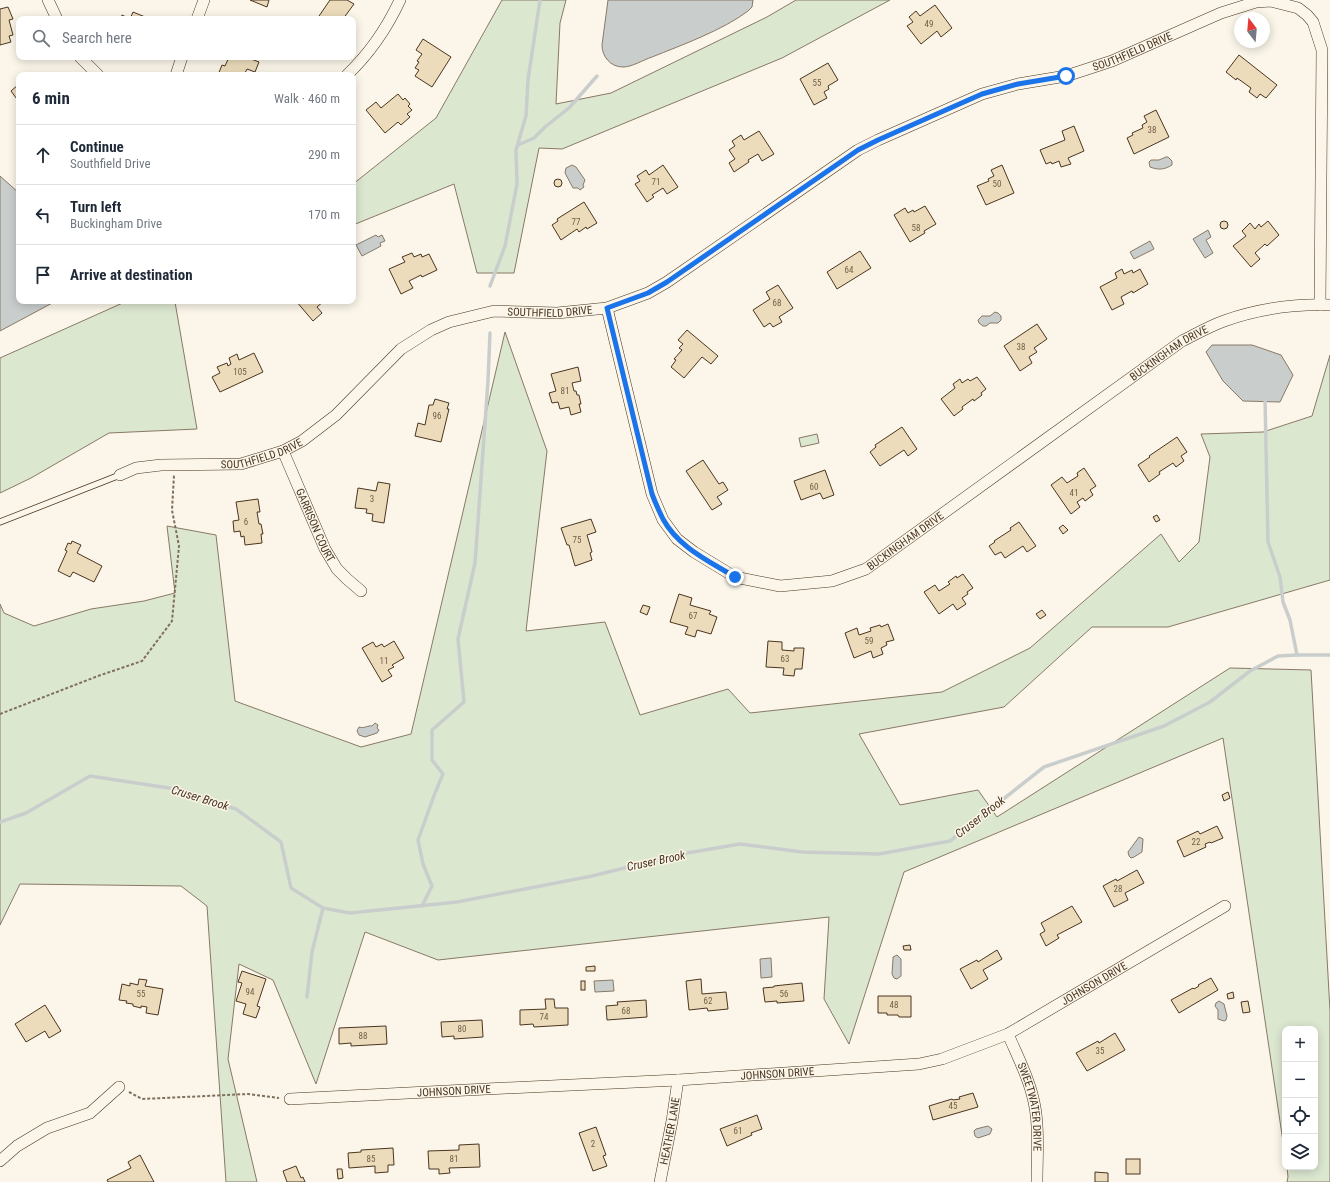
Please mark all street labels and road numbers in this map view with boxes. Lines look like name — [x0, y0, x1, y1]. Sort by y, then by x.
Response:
street label: SOUTHFIELD DRIVE — [1091, 29, 1175, 73]
street label: SOUTHFIELD DRIVE — [507, 303, 593, 320]
street label: BUCKINGHAM DRIVE — [1127, 322, 1210, 383]
street label: SOUTHFIELD DRIVE — [221, 435, 305, 471]
street label: GARRISON COURT — [293, 486, 338, 565]
street label: BUCKINGHAM DRIVE — [864, 509, 946, 573]
street label: JOHNSON DRIVE — [1059, 959, 1130, 1008]
street label: SWEETWATER DRIVE — [1015, 1060, 1044, 1152]
street label: JOHNSON DRIVE — [740, 1064, 815, 1082]
street label: JOHNSON DRIVE — [417, 1082, 492, 1099]
street label: HEATHER LANE — [657, 1096, 682, 1166]

